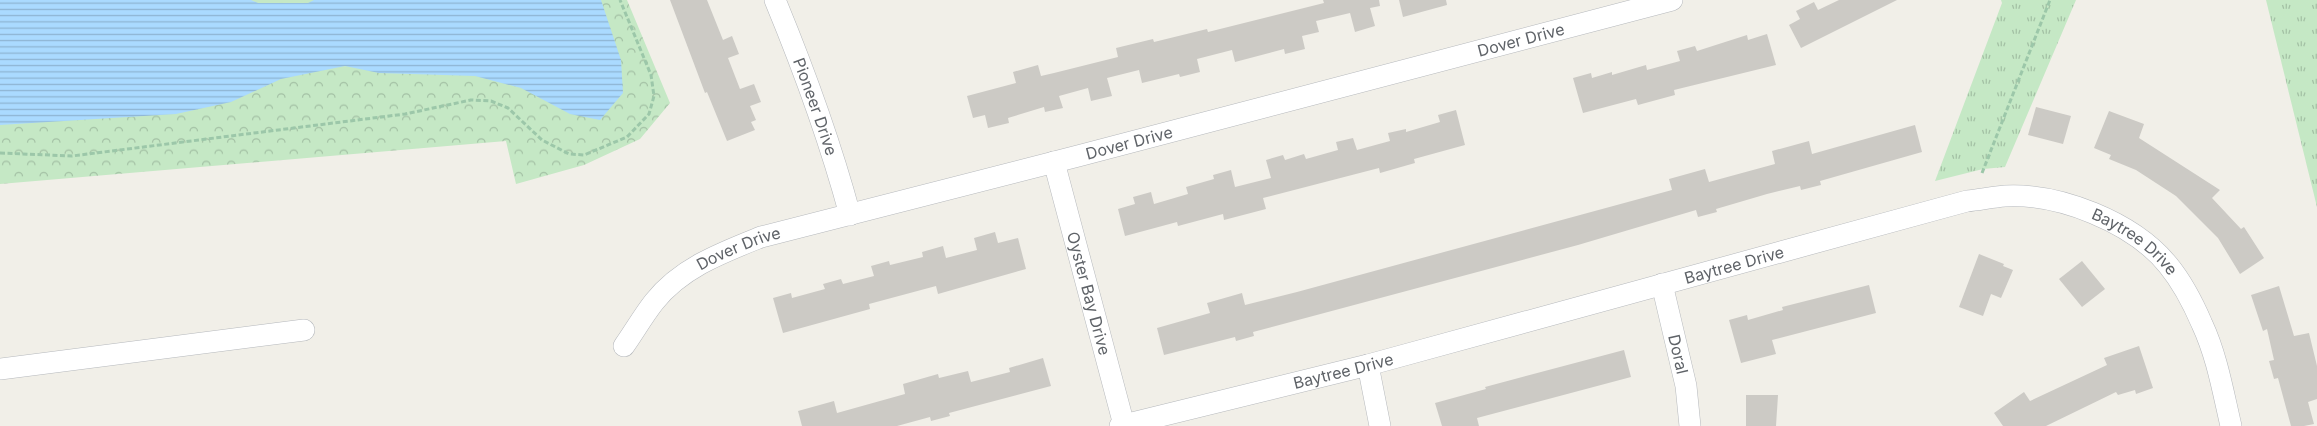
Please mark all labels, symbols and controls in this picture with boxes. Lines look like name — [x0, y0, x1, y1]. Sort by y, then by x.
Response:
street label: Dover Drive — [1475, 19, 1566, 61]
street label: Pioneer Drive — [789, 55, 842, 158]
street label: Dover Drive — [1083, 122, 1175, 164]
street label: Baytree Drive — [2089, 204, 2182, 279]
street label: Dover Drive — [693, 222, 782, 274]
street label: Oyster Bay Drive — [1063, 229, 1115, 357]
street label: Baytree Drive — [1682, 242, 1786, 288]
street label: Doral — [1664, 332, 1693, 376]
street label: Baytree Drive — [1291, 349, 1395, 393]

